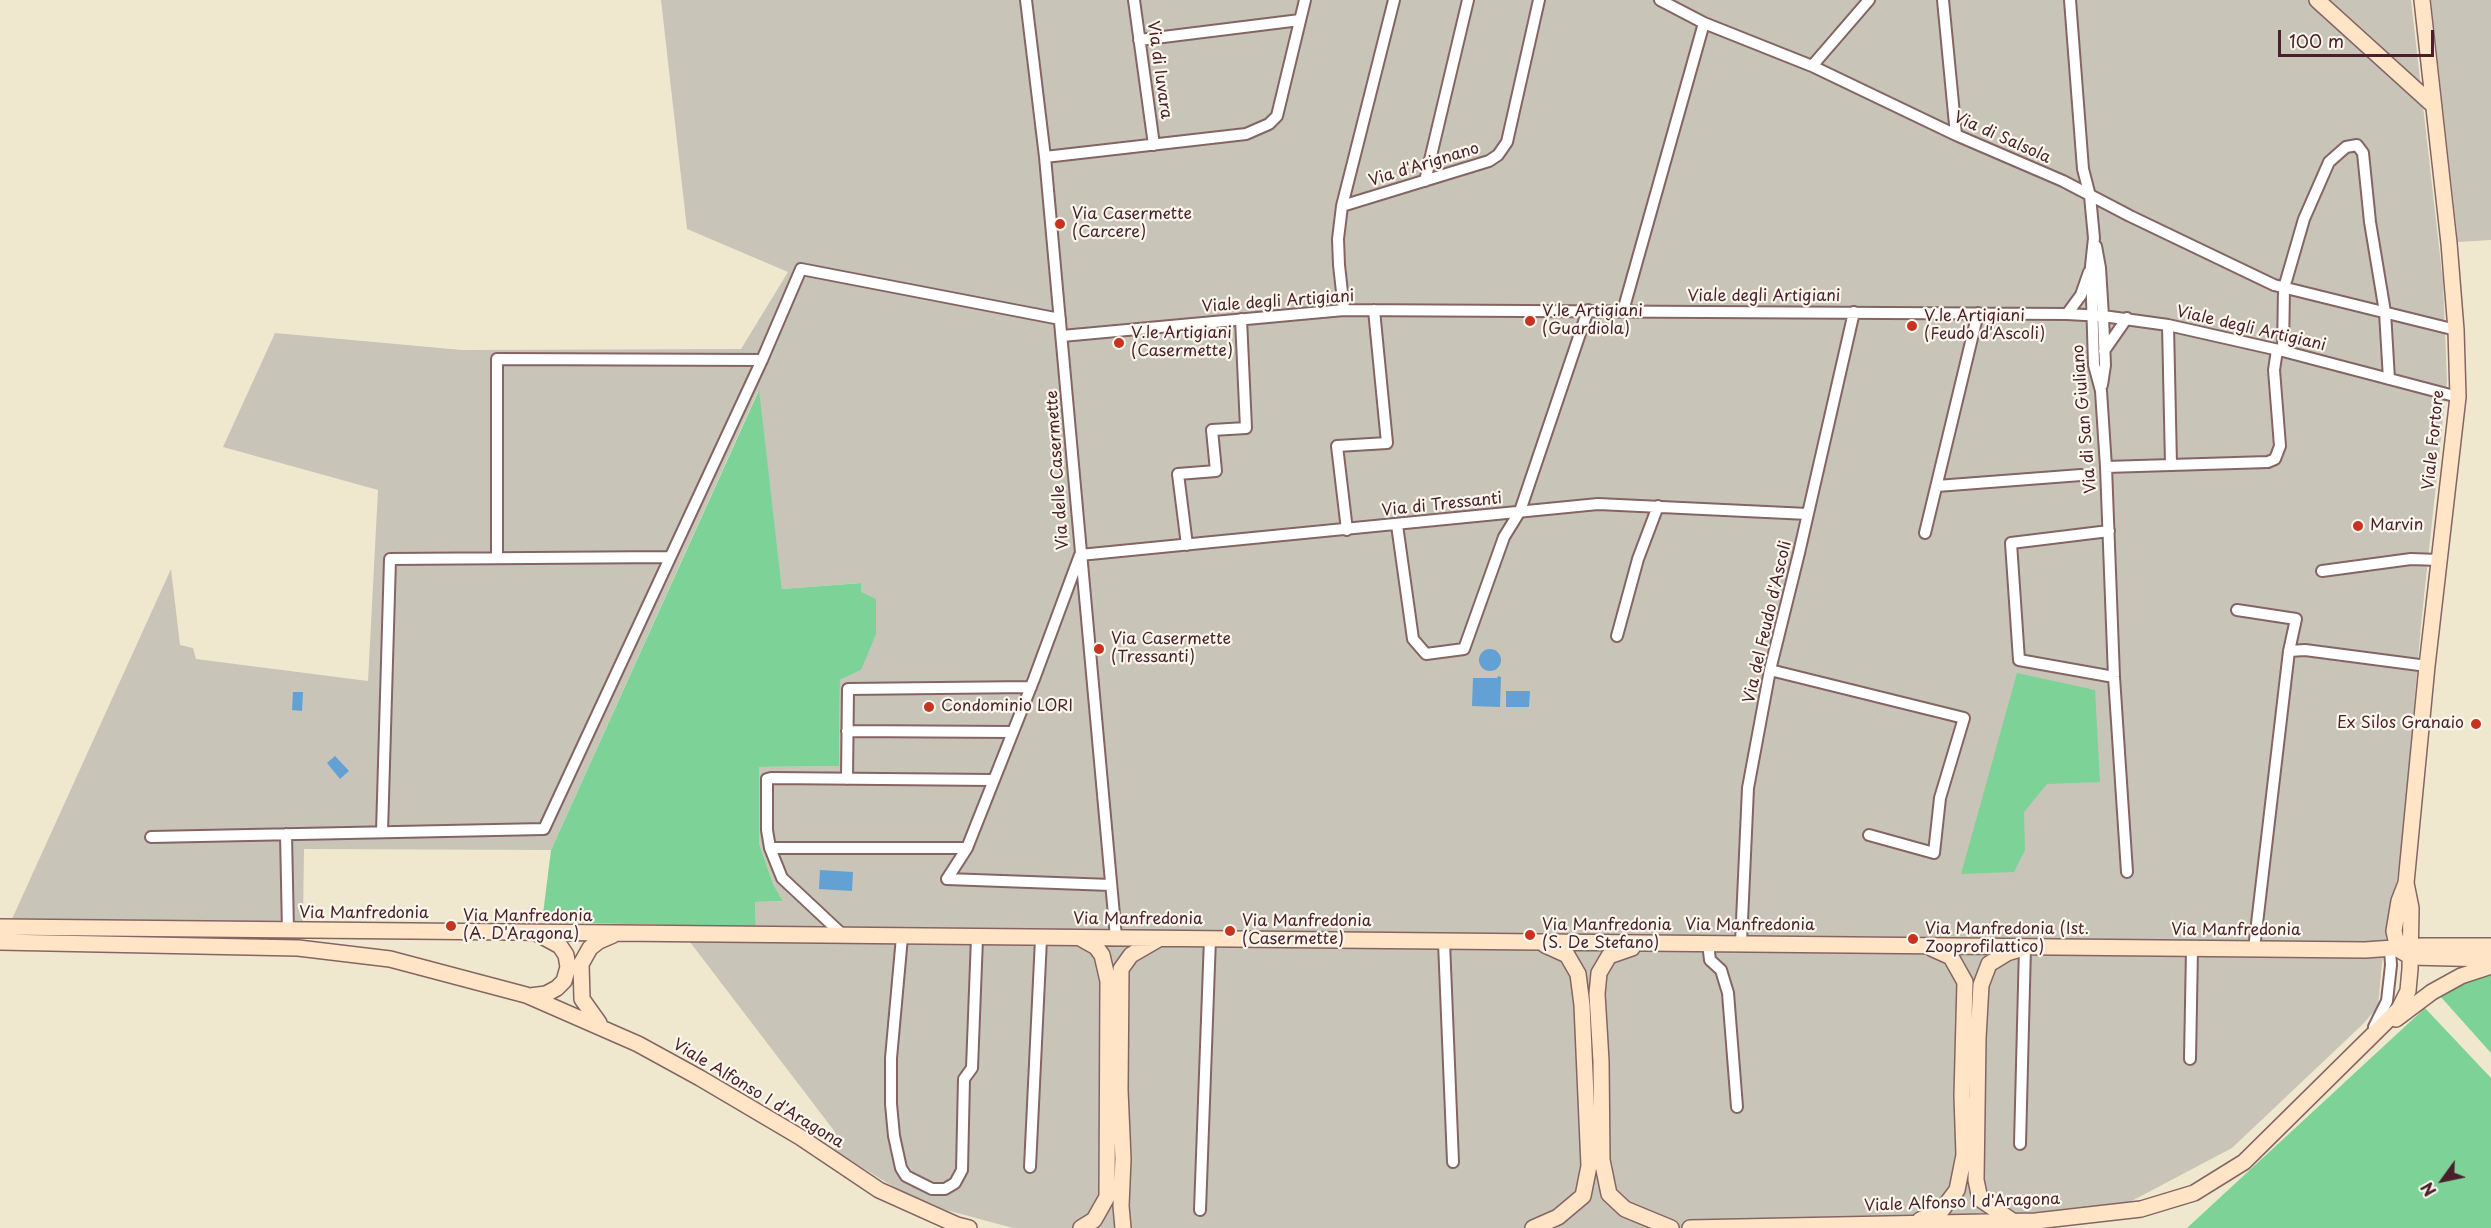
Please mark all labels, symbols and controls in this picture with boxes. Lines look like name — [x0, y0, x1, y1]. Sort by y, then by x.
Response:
scale bar — [2281, 18, 2437, 56]
street label: Via di Iuvara — [1143, 20, 1175, 120]
text: 100 m — [2289, 27, 2344, 54]
street label: Via di Salsola — [1951, 108, 2053, 168]
street label: Via d'Arignano — [1367, 139, 1481, 191]
place label: Via Casermette (Carcere) — [1072, 205, 1192, 243]
marker: Via Casermette (Carcere) — [1053, 217, 1067, 231]
street label: Viale degli Artigiani — [1201, 287, 1355, 317]
street label: Viale degli Artigiani — [1688, 287, 1840, 307]
place label: V.le Artigiani (Guardiola) — [1542, 302, 1643, 340]
street label: Viale degli Artigiani — [2174, 302, 2328, 356]
place label: V.le Artigiani (Feudo d'Ascoli) — [1924, 307, 2045, 345]
marker: V.le Artigiani (Guardiola) — [1523, 314, 1537, 328]
marker: V.le Artigiani (Feudo d'Ascoli) — [1905, 319, 1919, 333]
place label: V.le Artigiani (Casermette) — [1131, 324, 1233, 362]
marker: V.le Artigiani (Casermette) — [1112, 336, 1126, 350]
street label: Via di San Giuliano — [2069, 344, 2101, 494]
street label: Viale Fortore — [2419, 389, 2449, 491]
street label: Via delle Casermette — [1043, 390, 1073, 550]
street label: Via di Tressanti — [1381, 489, 1503, 521]
place label: Marvin — [2370, 516, 2423, 536]
marker: Marvin — [2351, 519, 2365, 533]
street label: Via del Feudo d'Ascoli — [1740, 539, 1796, 705]
place label: Via Casermette (Tressanti) — [1111, 630, 1231, 668]
marker: Via Casermette (Tressanti) — [1092, 642, 1106, 656]
place label: Condominio LORI — [941, 697, 1073, 717]
marker: Condominio LORI — [922, 700, 936, 714]
place label: Ex Silos Granaio — [2337, 714, 2464, 734]
marker: Ex Silos Granaio — [2469, 717, 2483, 731]
street label: Via Manfredonia — [299, 904, 429, 924]
place label: Via Manfredonia (A. D'Aragona) — [463, 907, 592, 945]
street label: Via Manfredonia — [1073, 910, 1203, 930]
place label: Via Manfredonia (Casermette) — [1242, 912, 1371, 950]
place label: Via Manfredonia (S. De Stefano) — [1542, 916, 1671, 954]
street label: Via Manfredonia — [1685, 916, 1815, 936]
marker: Via Manfredonia (A. D'Aragona) — [444, 919, 458, 933]
place label: Via Manfredonia (Ist. Zooprofilattico) — [1925, 920, 2089, 958]
street label: Via Manfredonia — [2171, 921, 2301, 941]
marker: Via Manfredonia (Casermette) — [1223, 924, 1237, 938]
marker: Via Manfredonia (S. De Stefano) — [1523, 928, 1537, 942]
marker: Via Manfredonia (Ist. Zooprofilattico) — [1906, 932, 1920, 946]
street label: Viale Alfonso I d'Aragona — [669, 1035, 847, 1153]
north arrow — [2413, 1150, 2473, 1210]
text: N — [2414, 1178, 2441, 1202]
street label: Viale Alfonso I d'Aragona — [1864, 1190, 2060, 1216]

